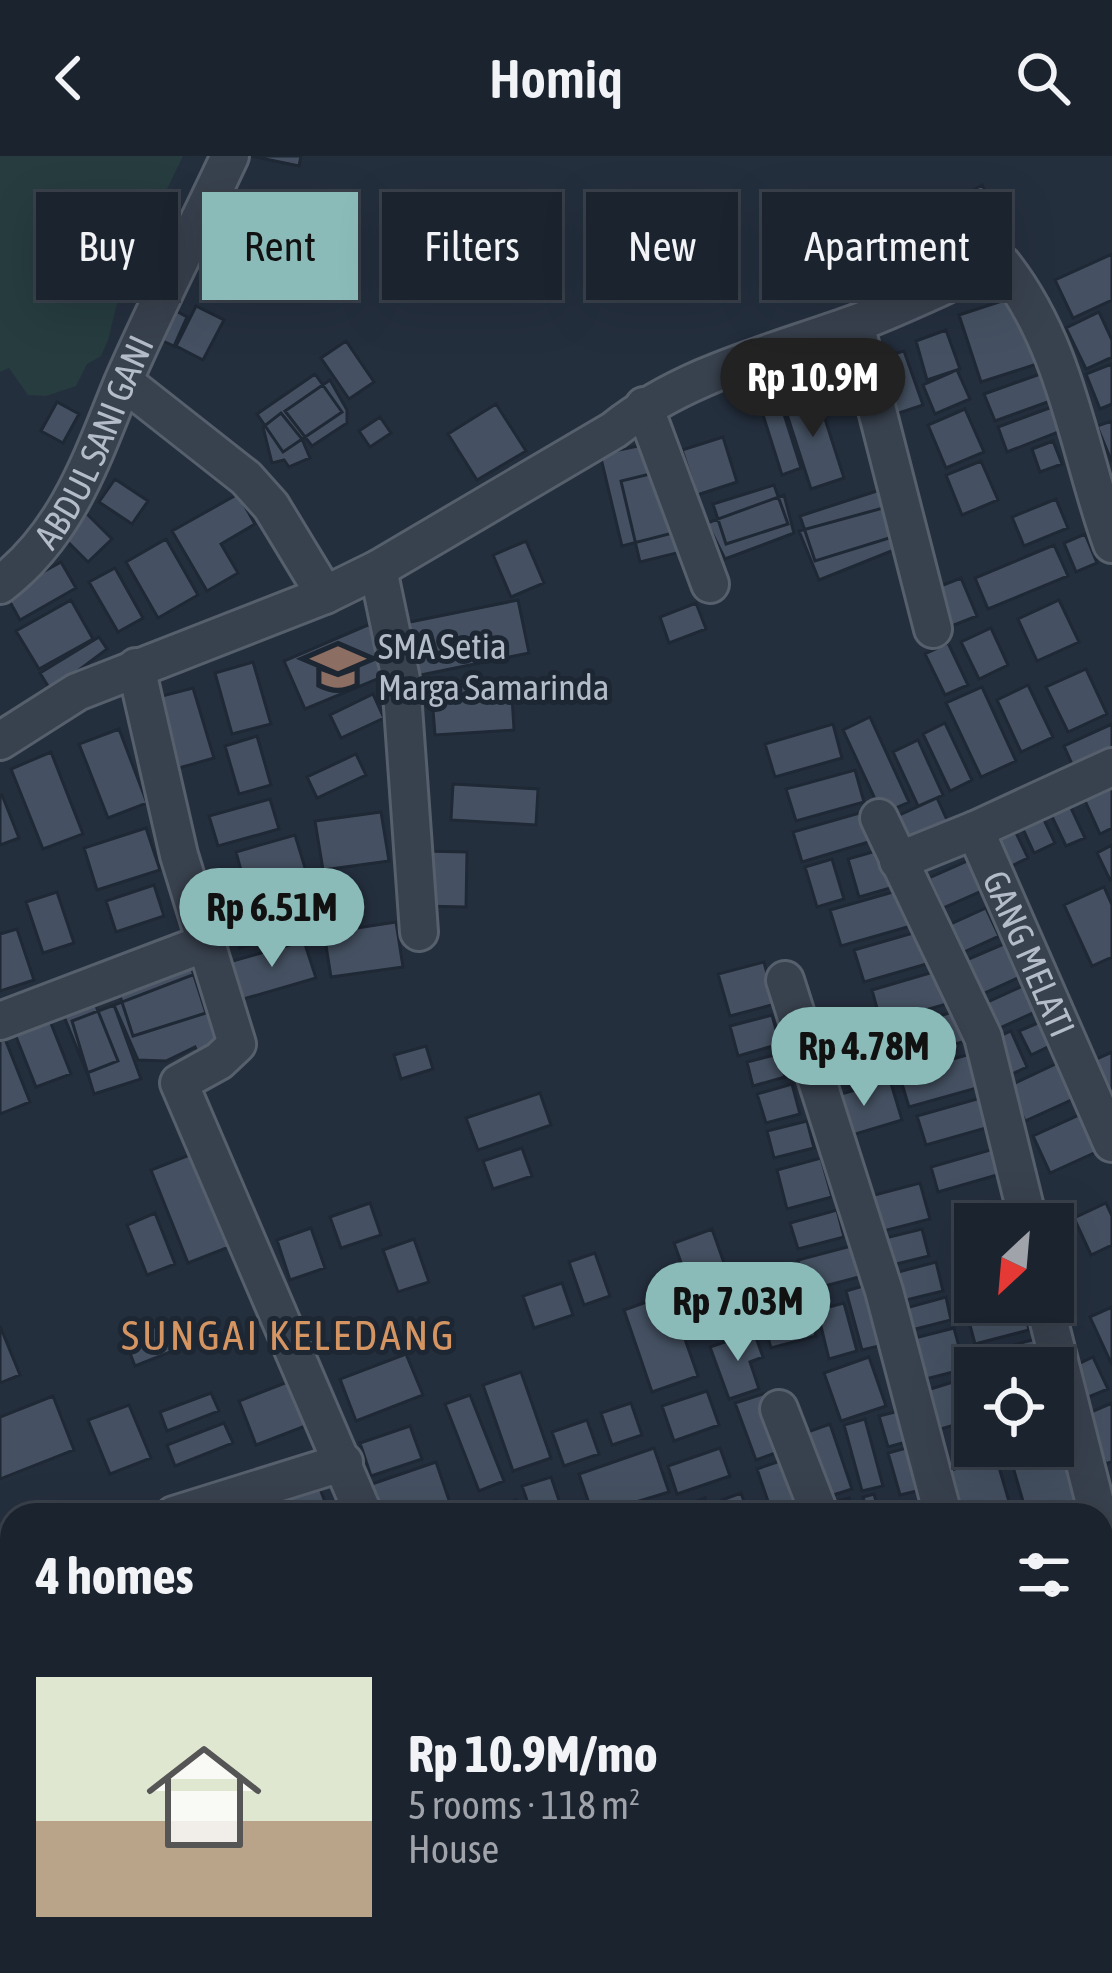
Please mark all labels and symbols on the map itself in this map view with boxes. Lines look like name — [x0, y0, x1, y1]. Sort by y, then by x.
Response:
street label: ABDUL SANI GANI — [25, 329, 162, 557]
pin: Rp 10.9M — [689, 338, 937, 440]
place label: SMA Setia Marga Samarinda — [378, 625, 610, 708]
school or university icon: SMA Setia Marga Samarinda — [309, 638, 367, 696]
street label: GANG MELATI — [974, 864, 1084, 1043]
pin: Rp 6.51M — [148, 868, 396, 970]
pin: Rp 4.78M — [740, 1007, 988, 1109]
north arrow — [954, 1203, 1074, 1323]
pin: Rp 7.03M — [614, 1262, 862, 1364]
district label: SUNGAI KELEDANG — [121, 1311, 457, 1359]

